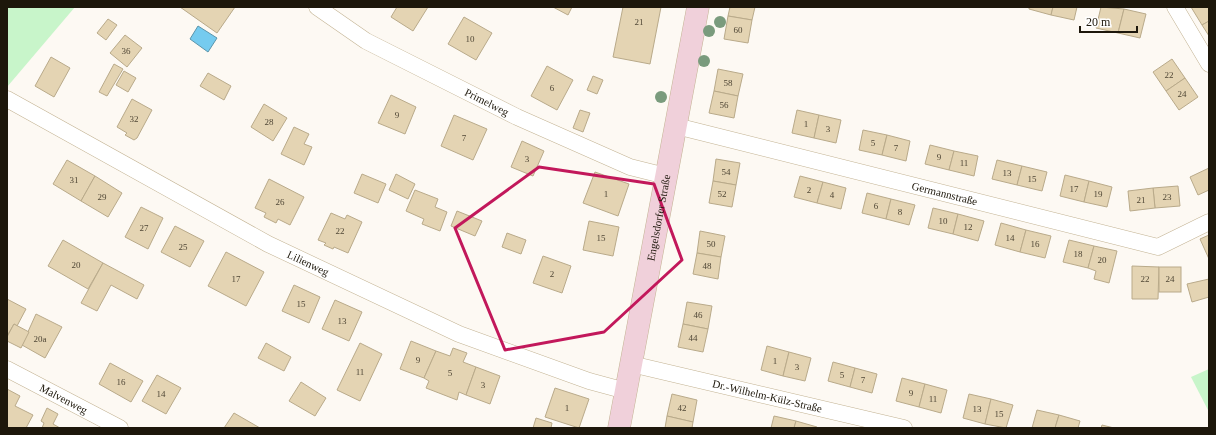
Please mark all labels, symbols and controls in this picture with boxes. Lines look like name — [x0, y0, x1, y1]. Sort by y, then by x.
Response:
scale bar — [1080, 8, 1137, 34]
text: 20 m — [1086, 15, 1111, 29]
house number: 21 — [635, 17, 644, 27]
house number: 60 — [734, 25, 743, 35]
house number: 10 — [466, 34, 475, 44]
house number: 36 — [122, 46, 131, 56]
house number: 22 — [1165, 70, 1174, 80]
house number: 58 — [724, 78, 733, 88]
house number: 6 — [550, 83, 555, 93]
street label: Primelweg — [463, 86, 511, 118]
house number: 24 — [1178, 89, 1187, 99]
house number: 56 — [720, 100, 729, 110]
house number: 9 — [395, 110, 400, 120]
house number: 32 — [130, 114, 139, 124]
house number: 28 — [265, 117, 274, 127]
house number: 1 — [804, 119, 808, 129]
house number: 3 — [826, 124, 831, 134]
house number: 7 — [462, 133, 467, 143]
house number: 5 — [871, 138, 876, 148]
house number: 7 — [894, 143, 899, 153]
house number: 9 — [937, 152, 942, 162]
house number: 3 — [525, 154, 530, 164]
house number: 11 — [960, 158, 968, 168]
house number: 54 — [722, 167, 731, 177]
house number: 13 — [1003, 168, 1012, 178]
street label: Engelsdorfer Straße — [644, 173, 672, 262]
house number: 15 — [1028, 174, 1037, 184]
house number: 31 — [70, 175, 79, 185]
street label: Germannstraße — [911, 179, 979, 207]
house number: 17 — [1070, 184, 1079, 194]
house number: 2 — [807, 185, 811, 195]
house number: 1 — [604, 189, 608, 199]
house number: 52 — [718, 189, 727, 199]
house number: 19 — [1094, 189, 1103, 199]
house number: 4 — [830, 190, 835, 200]
house number: 29 — [98, 192, 107, 202]
house number: 23 — [1163, 192, 1172, 202]
house number: 21 — [1137, 195, 1146, 205]
house number: 26 — [276, 197, 285, 207]
house number: 6 — [874, 201, 879, 211]
house number: 8 — [898, 207, 903, 217]
house number: 10 — [939, 216, 948, 226]
house number: 12 — [964, 222, 973, 232]
house number: 27 — [140, 223, 149, 233]
house number: 22 — [336, 226, 345, 236]
house number: 15 — [597, 233, 606, 243]
house number: 14 — [1006, 233, 1015, 243]
house number: 50 — [707, 239, 716, 249]
house number: 16 — [1031, 239, 1040, 249]
house number: 25 — [179, 242, 188, 252]
street label: Lilienweg — [285, 248, 331, 278]
house number: 18 — [1074, 249, 1083, 259]
house number: 20 — [1098, 255, 1107, 265]
house number: 20 — [72, 260, 81, 270]
house number: 48 — [703, 261, 712, 271]
house number: 2 — [550, 269, 554, 279]
house number: 17 — [232, 274, 241, 284]
house number: 22 — [1141, 274, 1150, 284]
house number: 24 — [1166, 274, 1175, 284]
house number: 15 — [297, 299, 306, 309]
house number: 46 — [694, 310, 703, 320]
house number: 13 — [338, 316, 347, 326]
house number: 44 — [689, 333, 698, 343]
house number: 20a — [34, 334, 47, 344]
house number: 9 — [416, 355, 421, 365]
house number: 1 — [773, 356, 777, 366]
house number: 3 — [795, 362, 800, 372]
house number: 11 — [356, 367, 364, 377]
house number: 5 — [448, 368, 453, 378]
house number: 5 — [840, 370, 845, 380]
house number: 7 — [861, 375, 866, 385]
house number: 16 — [117, 377, 126, 387]
street label: Dr.-Wilhelm-Külz-Straße — [711, 377, 824, 415]
house number: 3 — [481, 380, 486, 390]
street label: Malvenweg — [38, 381, 90, 416]
house number: 9 — [909, 388, 914, 398]
house number: 14 — [157, 389, 166, 399]
house number: 11 — [929, 394, 937, 404]
house number: 1 — [565, 403, 569, 413]
house number: 42 — [678, 403, 687, 413]
house number: 13 — [973, 404, 982, 414]
house number: 15 — [995, 409, 1004, 419]

